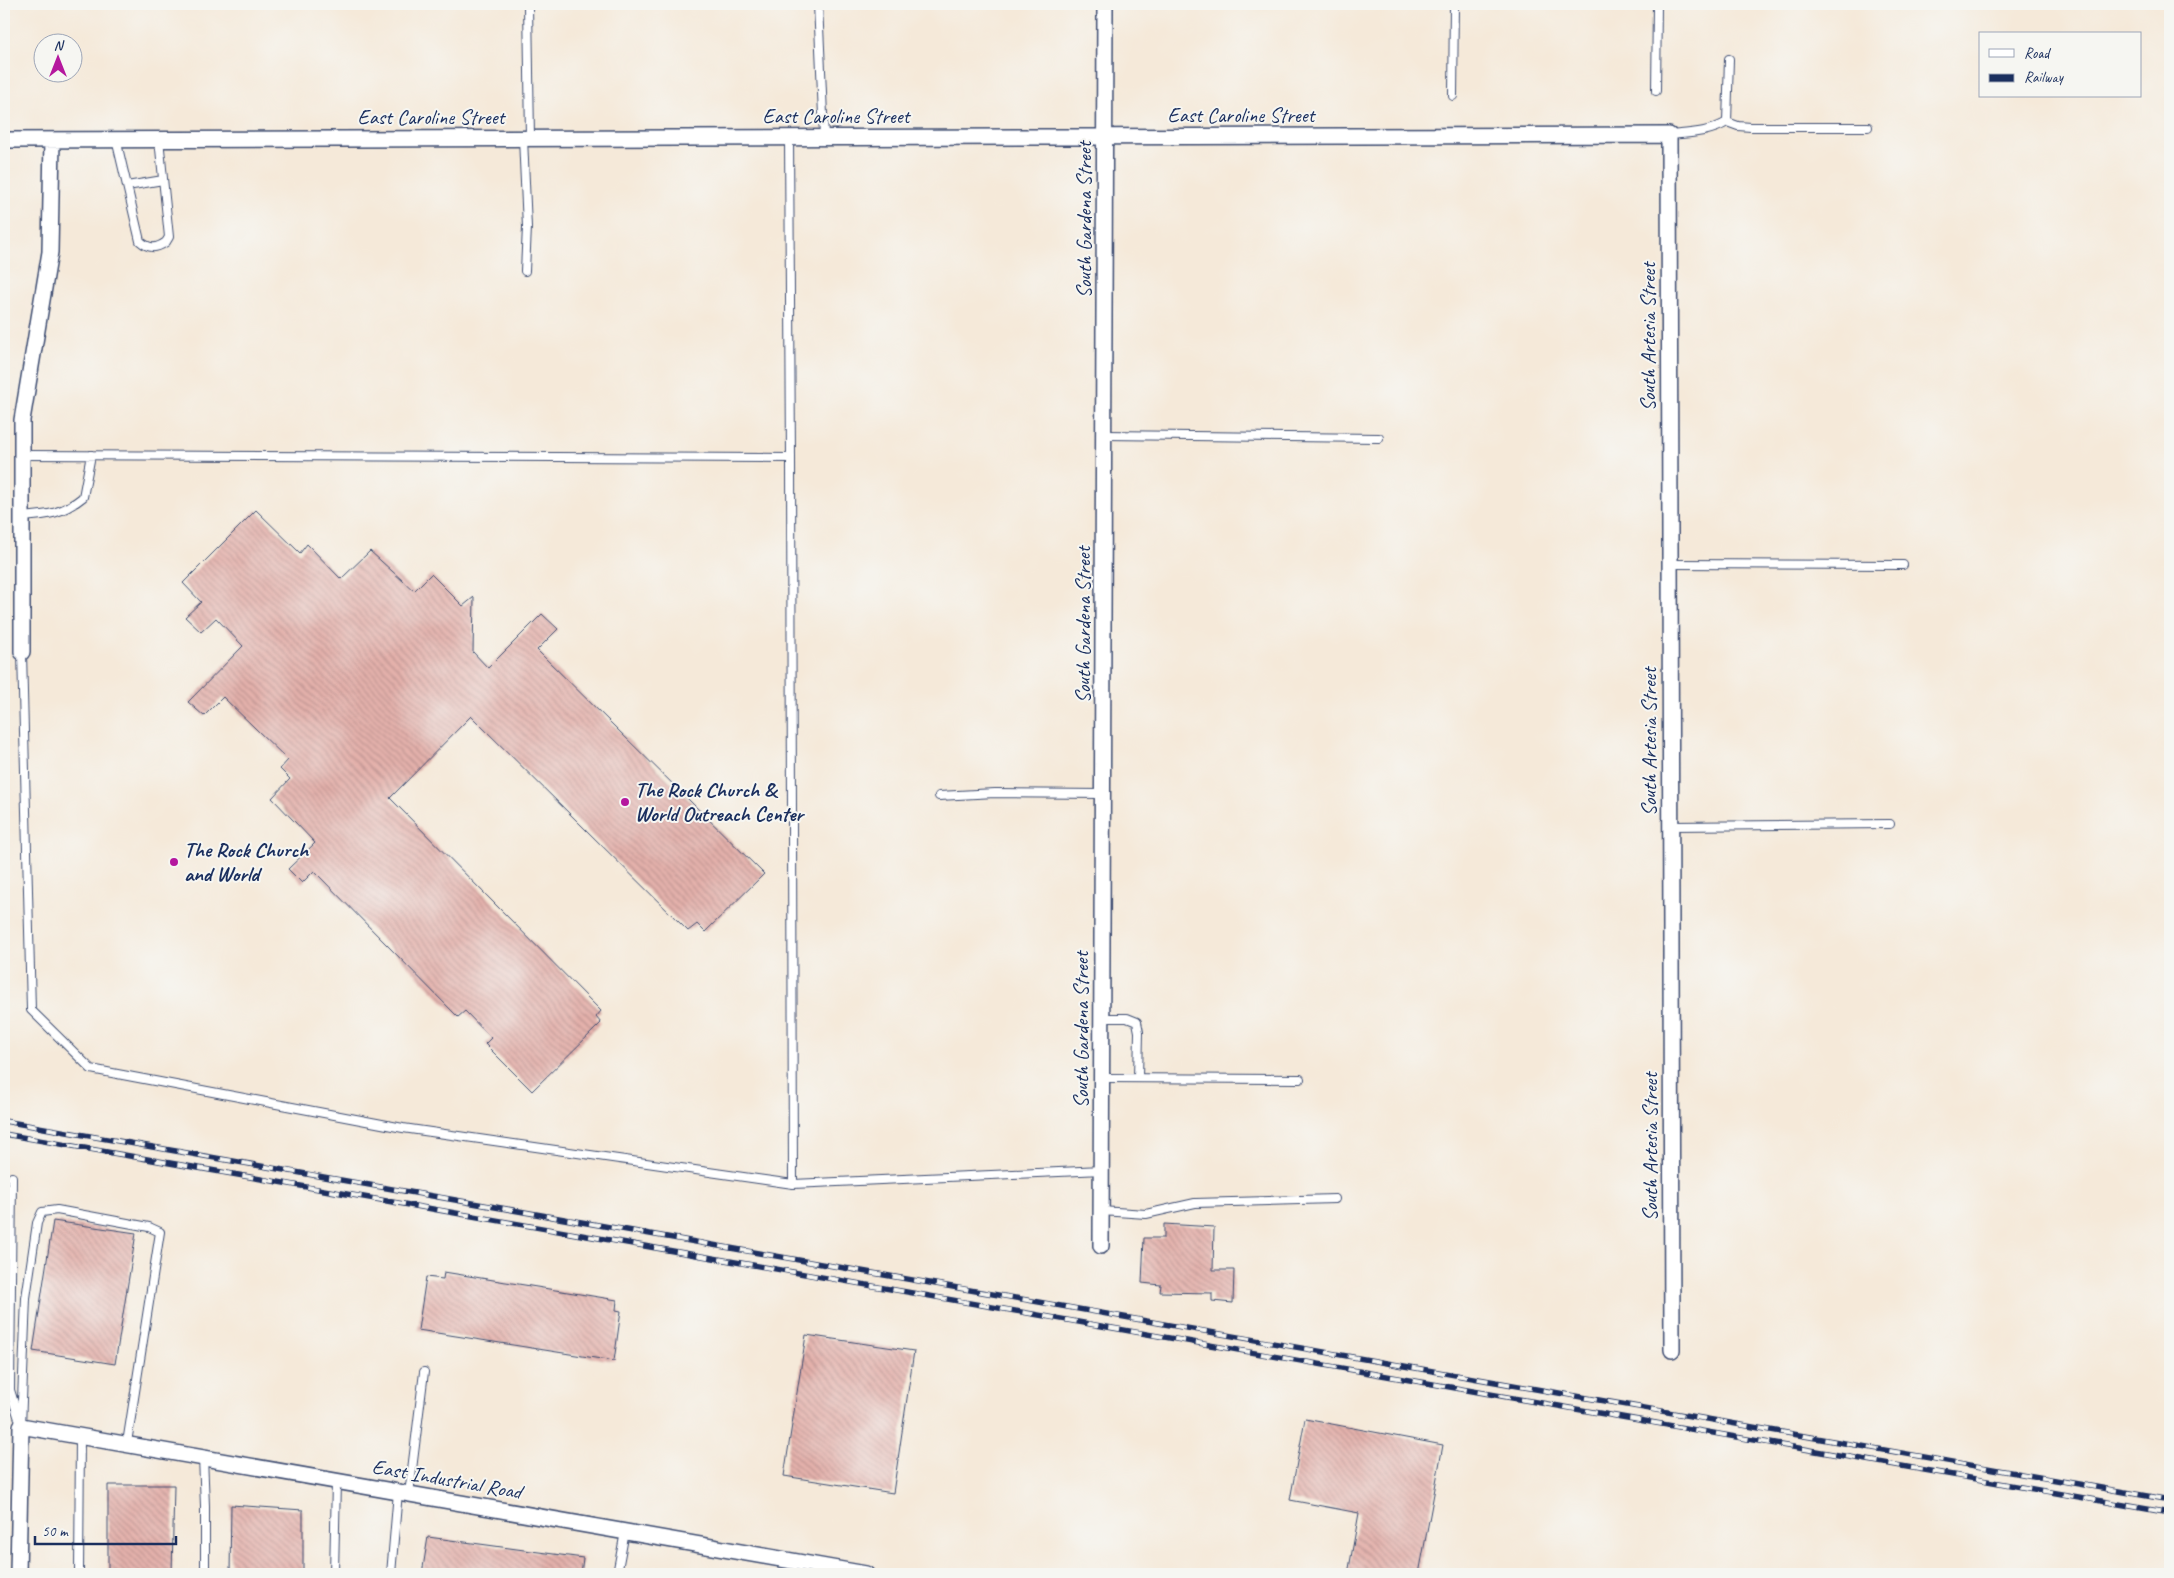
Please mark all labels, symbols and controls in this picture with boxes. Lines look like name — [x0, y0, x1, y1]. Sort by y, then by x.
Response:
north arrow — [32, 32, 82, 82]
legend — [1979, 32, 2142, 98]
text: N — [54, 37, 65, 54]
text: Road — [2024, 44, 2051, 63]
text: Railway — [2024, 68, 2065, 87]
street label: East Caroline Street — [1168, 102, 1317, 128]
street label: East Caroline Street — [763, 103, 912, 129]
street label: East Caroline Street — [358, 104, 507, 130]
street label: South Gardena Street — [1071, 140, 1097, 298]
street label: South Artesia Street — [1635, 261, 1661, 411]
street label: South Gardena Street — [1070, 545, 1096, 703]
street label: South Artesia Street — [1636, 666, 1662, 816]
place label: The Rock Church & World Outreach Center — [635, 777, 805, 827]
marker: The Rock Church & World Outreach Center — [619, 796, 631, 808]
place label: The Rock Church and World — [184, 837, 309, 887]
marker: The Rock Church and World — [168, 856, 180, 868]
street label: South Gardena Street — [1068, 950, 1094, 1108]
street label: South Artesia Street — [1637, 1071, 1663, 1221]
street label: East Industrial Road — [370, 1453, 526, 1505]
scale bar — [35, 1513, 176, 1545]
text: 50 m — [42, 1522, 69, 1541]

